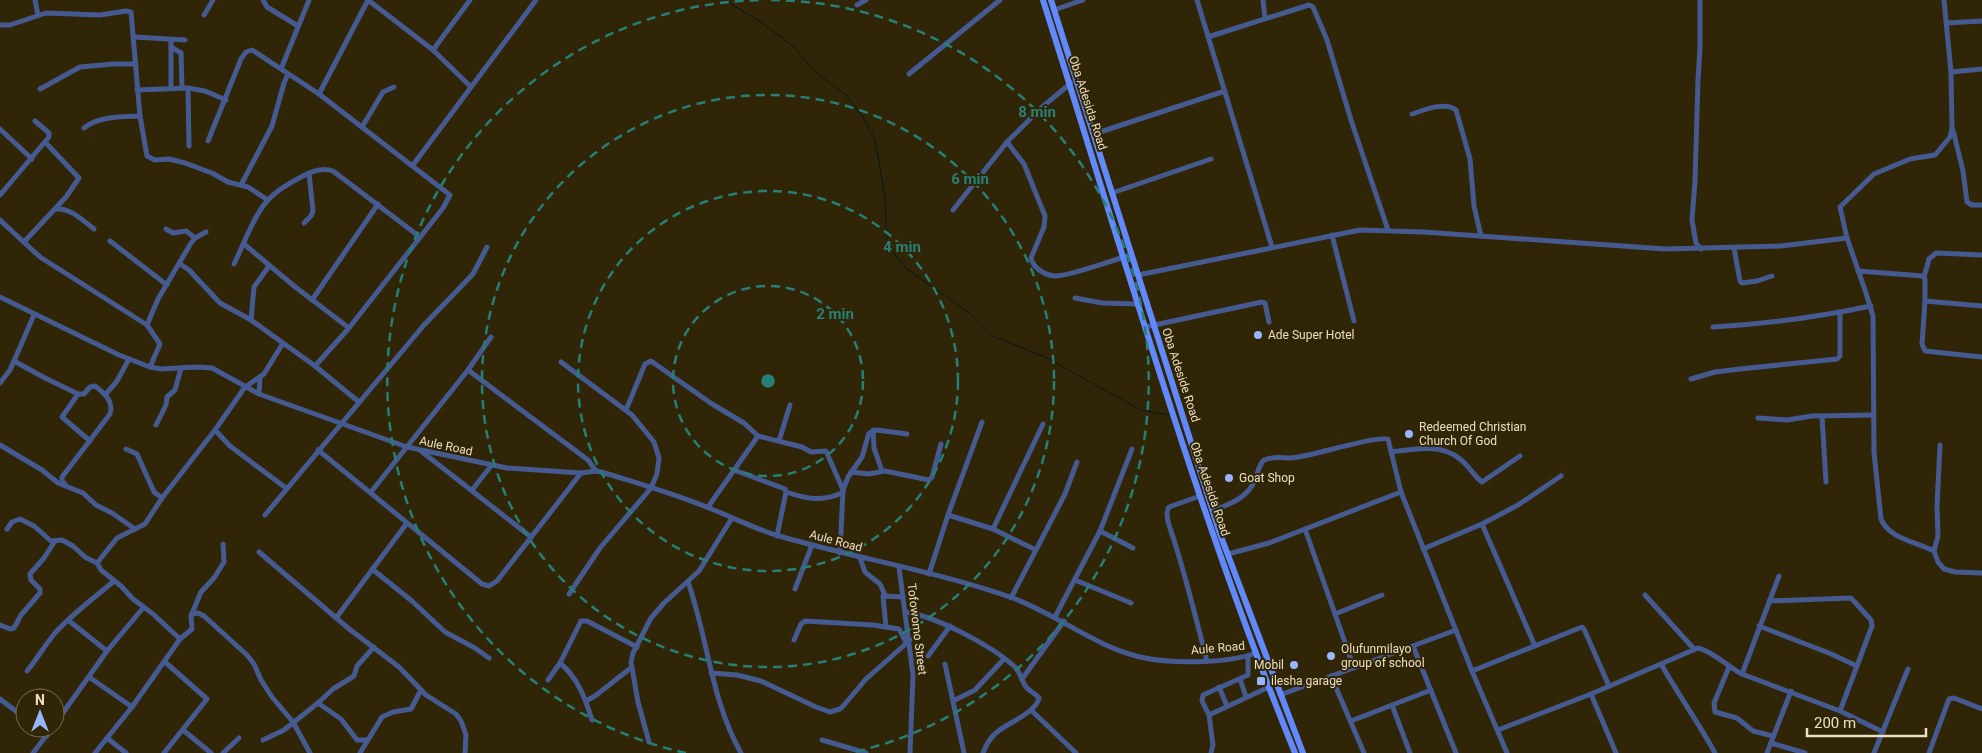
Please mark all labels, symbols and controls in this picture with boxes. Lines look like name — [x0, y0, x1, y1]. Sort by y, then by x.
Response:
street label: Oba Adesida Road — [1066, 54, 1110, 152]
text: 8 min — [1018, 103, 1056, 121]
text: 6 min — [951, 170, 989, 188]
text: 4 min — [883, 238, 921, 256]
text: 2 min — [816, 305, 854, 323]
street label: Oba Adeside Road — [1159, 326, 1203, 424]
place label: Ade Super Hotel — [1268, 328, 1354, 342]
marker: Ade Super Hotel — [1252, 329, 1264, 341]
centre of rings — [759, 372, 777, 390]
place label: Redeemed Christian Church Of God — [1419, 420, 1526, 448]
marker: Redeemed Christian Church Of God — [1403, 428, 1415, 440]
street label: Aule Road — [418, 434, 474, 458]
street label: Oba Adesida Road — [1187, 440, 1233, 538]
place label: Goat Shop — [1239, 471, 1295, 485]
marker: Goat Shop — [1223, 472, 1235, 484]
street label: Aule Road — [808, 527, 864, 555]
street label: Tofowomo Street — [904, 582, 930, 676]
street label: Aule Road — [1190, 639, 1246, 657]
place label: Olufunmilayo group of school — [1341, 642, 1425, 670]
marker: Olufunmilayo group of school — [1325, 650, 1337, 662]
place label: Mobil — [1254, 658, 1284, 672]
marker: Mobil — [1288, 659, 1300, 671]
place label: ilesha garage — [1271, 674, 1342, 688]
marker: ilesha garage — [1255, 675, 1267, 687]
north arrow — [15, 688, 65, 738]
text: N — [35, 692, 45, 708]
scale bar — [1807, 706, 1926, 738]
text: 200 m — [1814, 714, 1856, 732]

